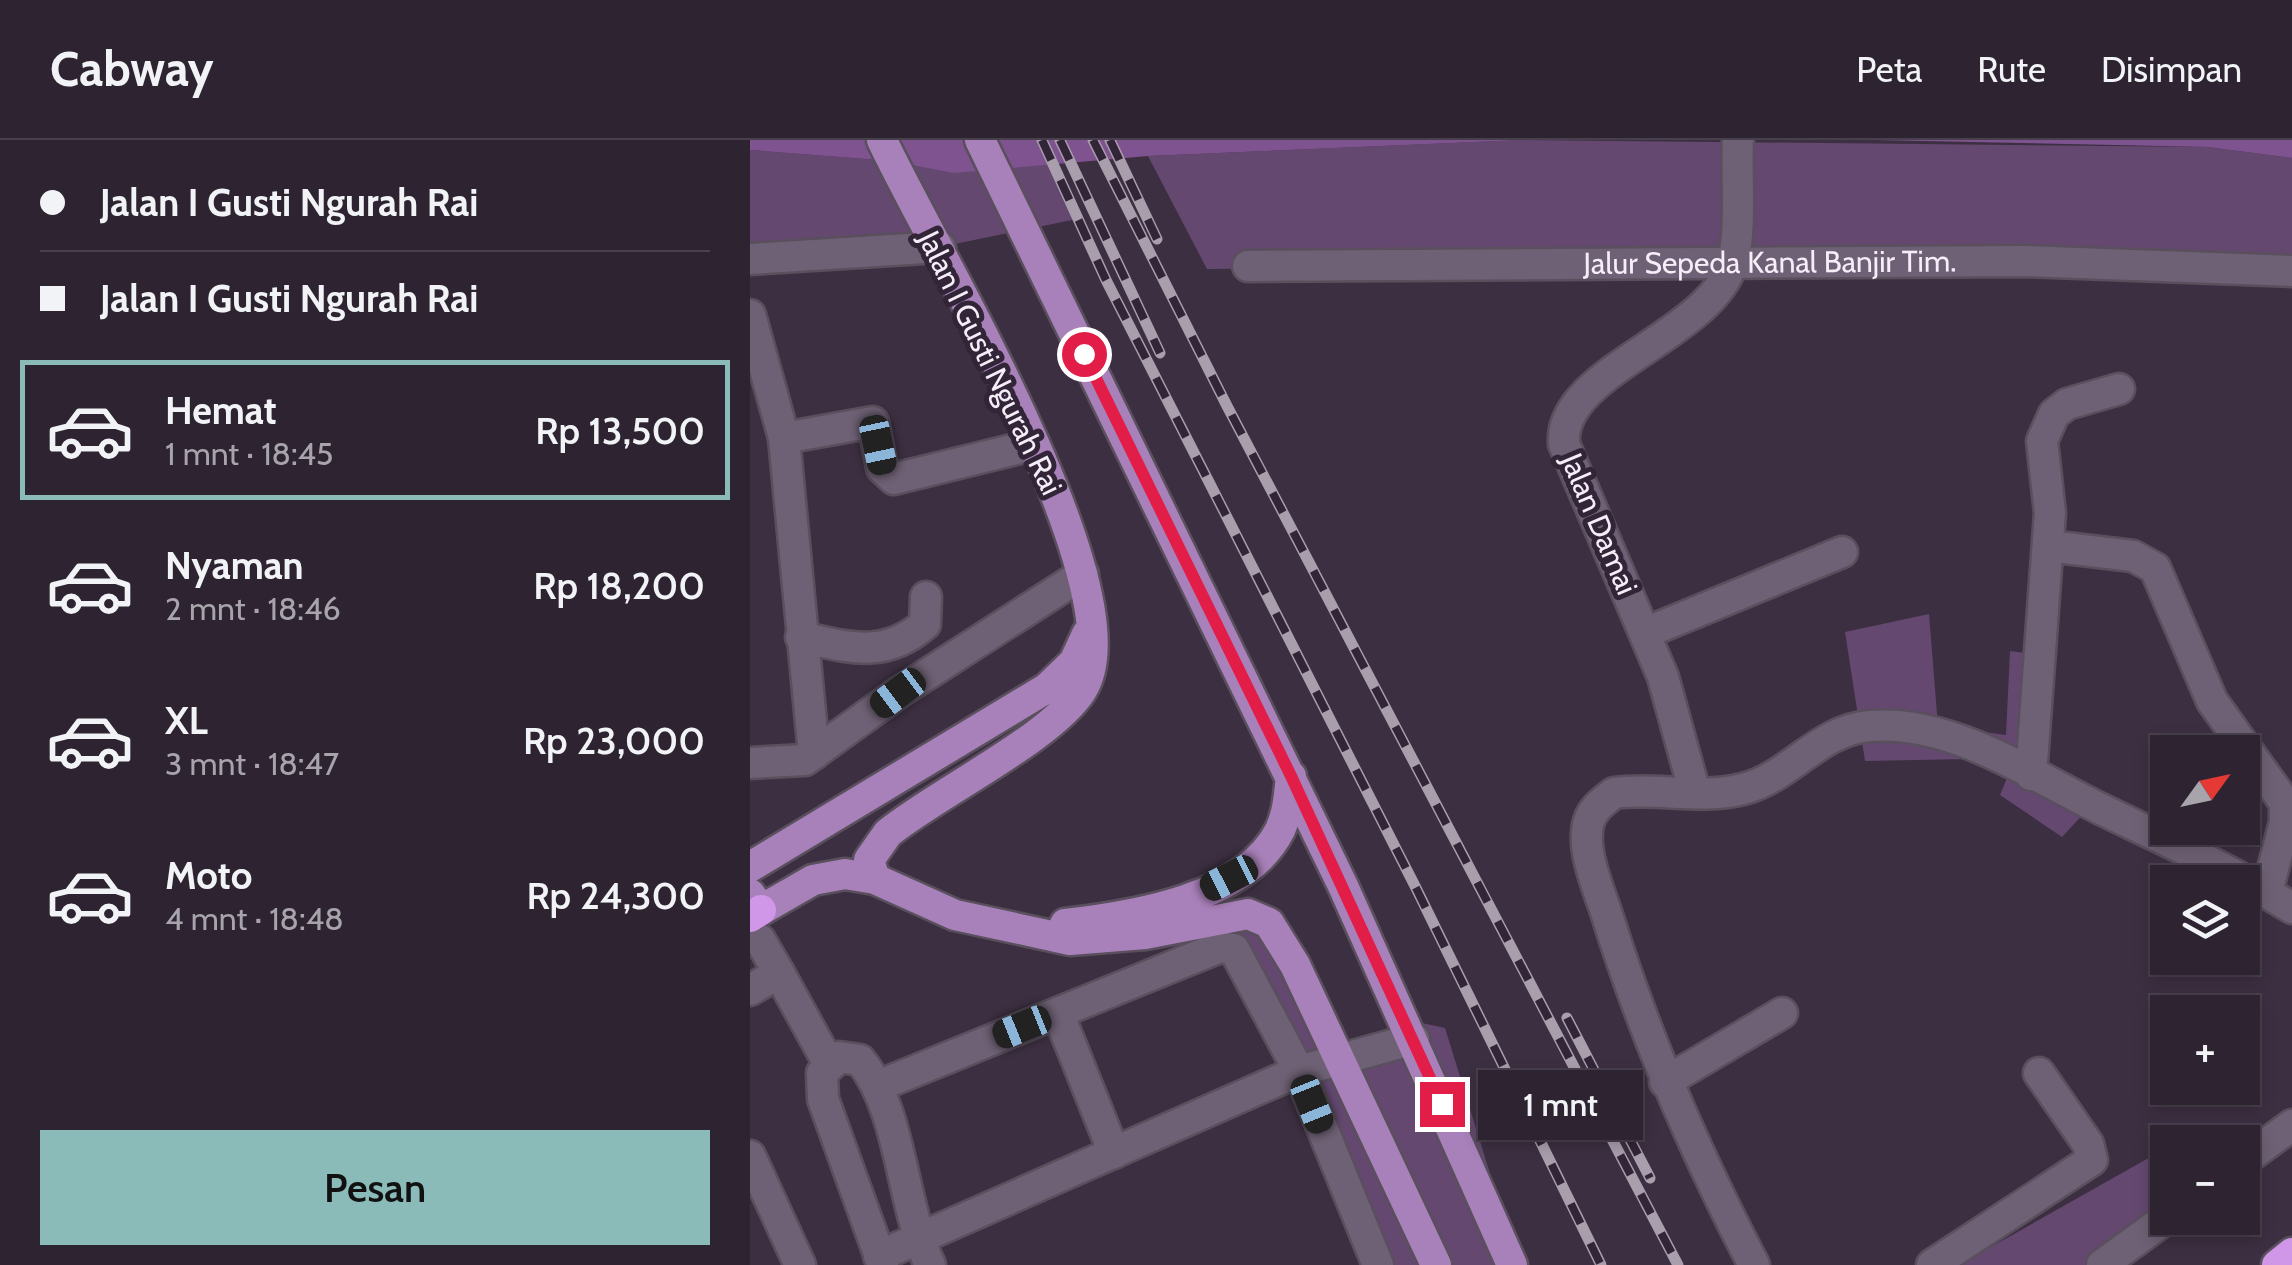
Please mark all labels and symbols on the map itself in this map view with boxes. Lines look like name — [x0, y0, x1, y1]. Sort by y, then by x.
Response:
street label: Jalan I Gusti Ngurah Rai — [910, 224, 1070, 501]
street label: Jalur Sepeda Kanal Banjir Tim. — [1582, 242, 1957, 282]
route start — [1062, 332, 1107, 377]
car — [857, 413, 899, 477]
street label: Jalan Damai — [1553, 447, 1646, 600]
car — [865, 663, 931, 723]
north arrow — [2150, 735, 2260, 845]
car — [1195, 851, 1263, 905]
car — [989, 1002, 1055, 1052]
callout: 1 mnt — [1477, 1069, 1642, 1139]
car — [1287, 1071, 1337, 1137]
route end — [1420, 1082, 1465, 1127]

